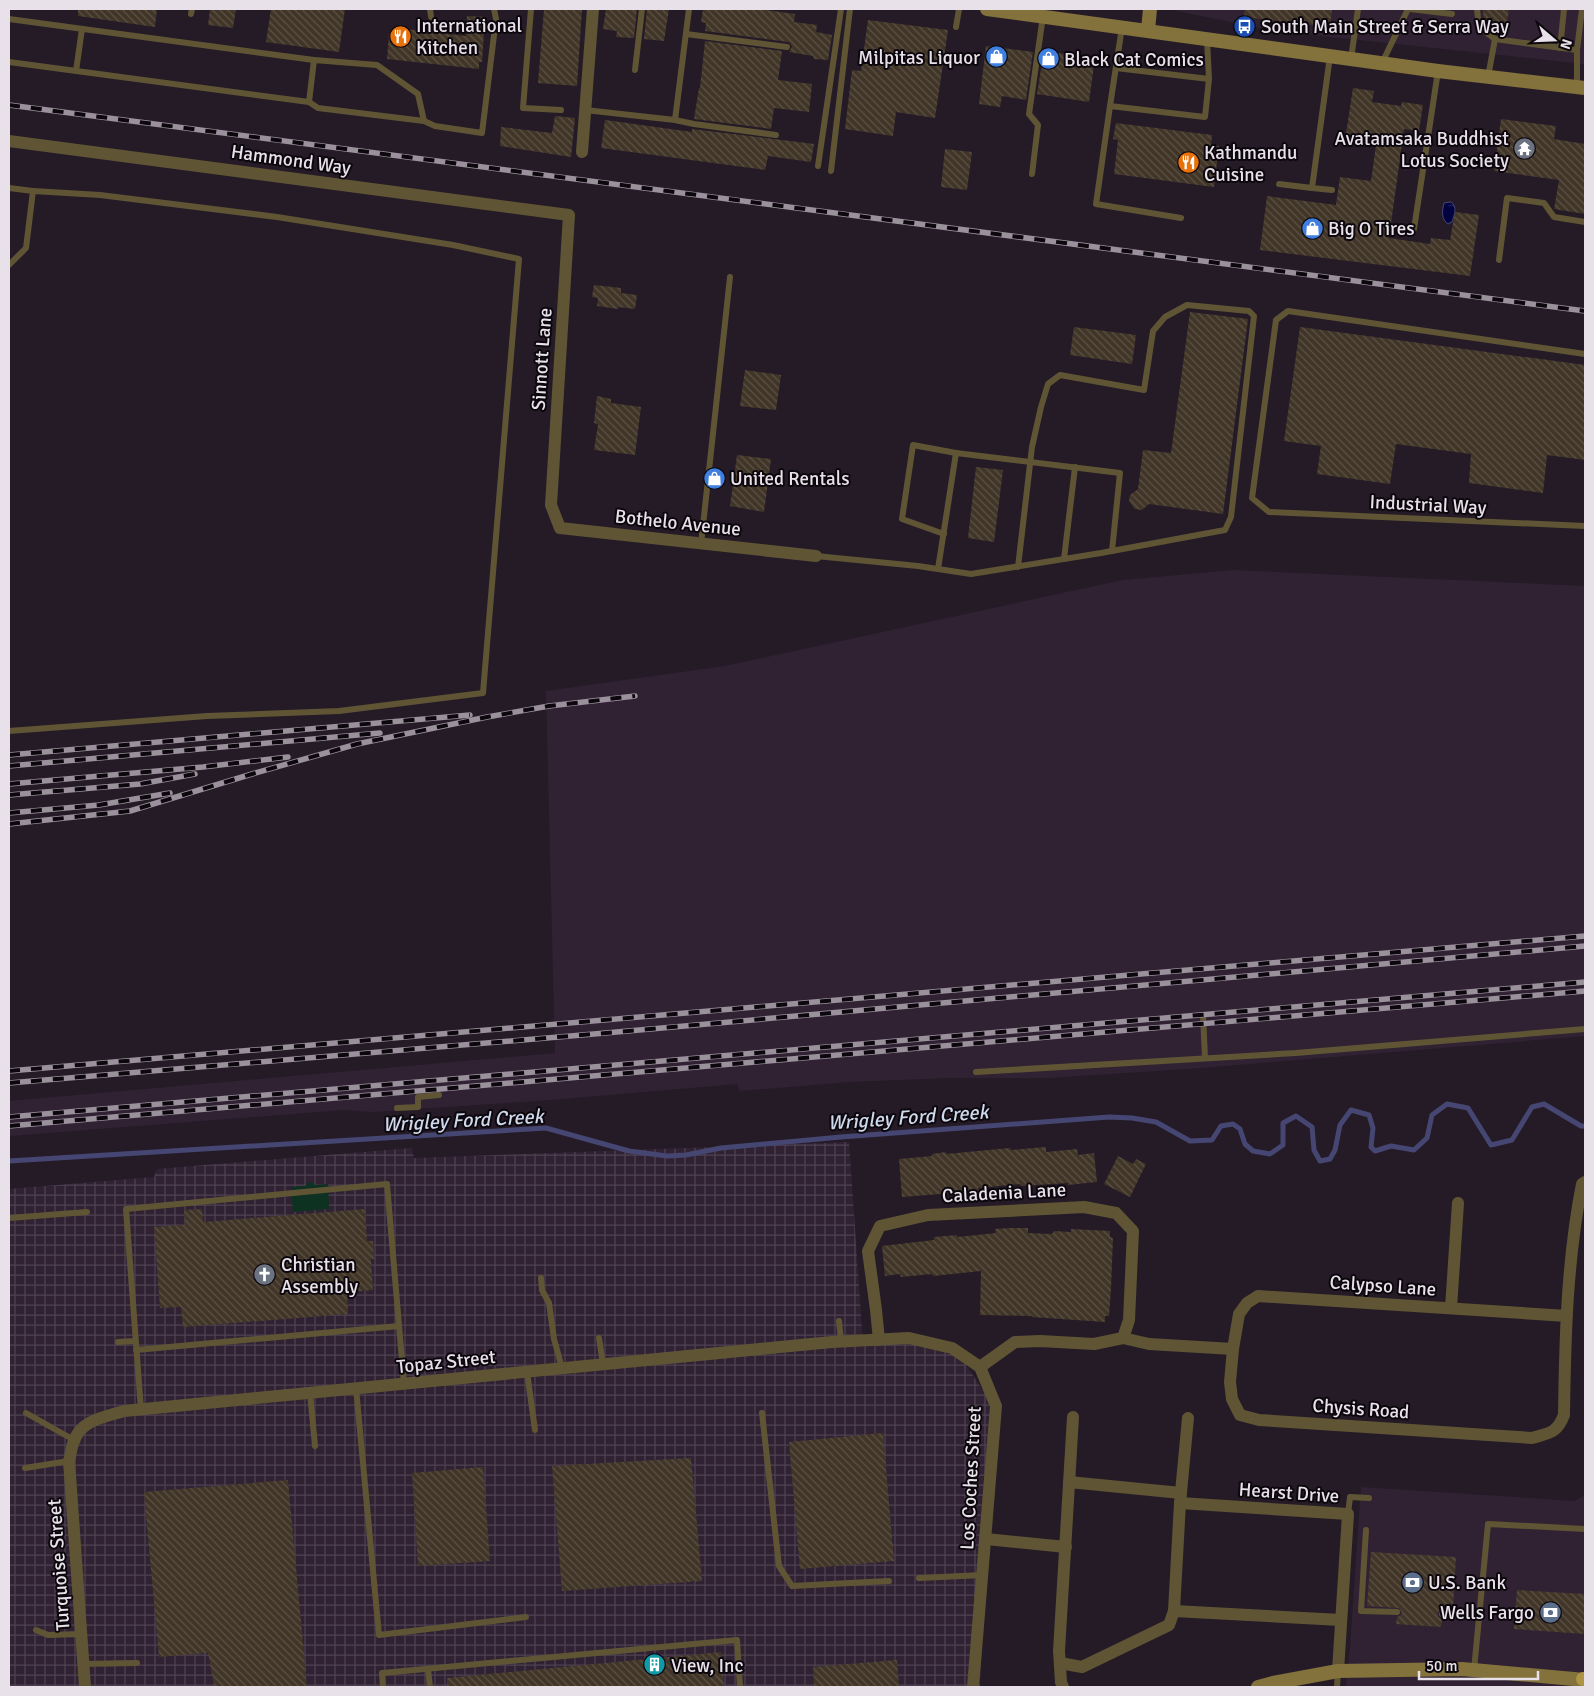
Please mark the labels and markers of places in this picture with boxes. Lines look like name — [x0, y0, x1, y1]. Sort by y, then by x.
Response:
place label: International Kitchen — [416, 14, 522, 60]
bus stop icon: South Main Street & Serra Way — [1233, 14, 1257, 38]
place label: South Main Street & Serra Way — [1261, 15, 1509, 39]
restaurant icon: International Kitchen — [388, 24, 412, 48]
shop icon: Milpitas Liquor — [984, 45, 1008, 69]
place label: Milpitas Liquor — [858, 46, 980, 70]
shop icon: Black Cat Comics — [1036, 47, 1060, 71]
place label: Black Cat Comics — [1064, 48, 1204, 72]
place label: Avatamsaka Buddhist Lotus Society — [1334, 127, 1509, 173]
temple icon: Avatamsaka Buddhist Lotus Society — [1513, 137, 1537, 161]
place label: Kathmandu Cuisine — [1204, 141, 1297, 187]
restaurant icon: Kathmandu Cuisine — [1176, 151, 1200, 175]
shop icon: Big O Tires — [1300, 216, 1324, 240]
place label: Big O Tires — [1328, 217, 1415, 241]
shop icon: United Rentals — [702, 466, 726, 490]
place label: United Rentals — [730, 467, 850, 491]
place label: Christian Assembly — [281, 1253, 358, 1299]
church icon: Christian Assembly — [253, 1263, 277, 1287]
bank icon: U.S. Bank — [1400, 1570, 1424, 1594]
place label: U.S. Bank — [1428, 1571, 1506, 1595]
bank icon: Wells Fargo — [1538, 1600, 1562, 1624]
place label: Wells Fargo — [1440, 1601, 1534, 1625]
building icon: View, Inc — [643, 1653, 667, 1677]
place label: View, Inc — [671, 1654, 743, 1678]

